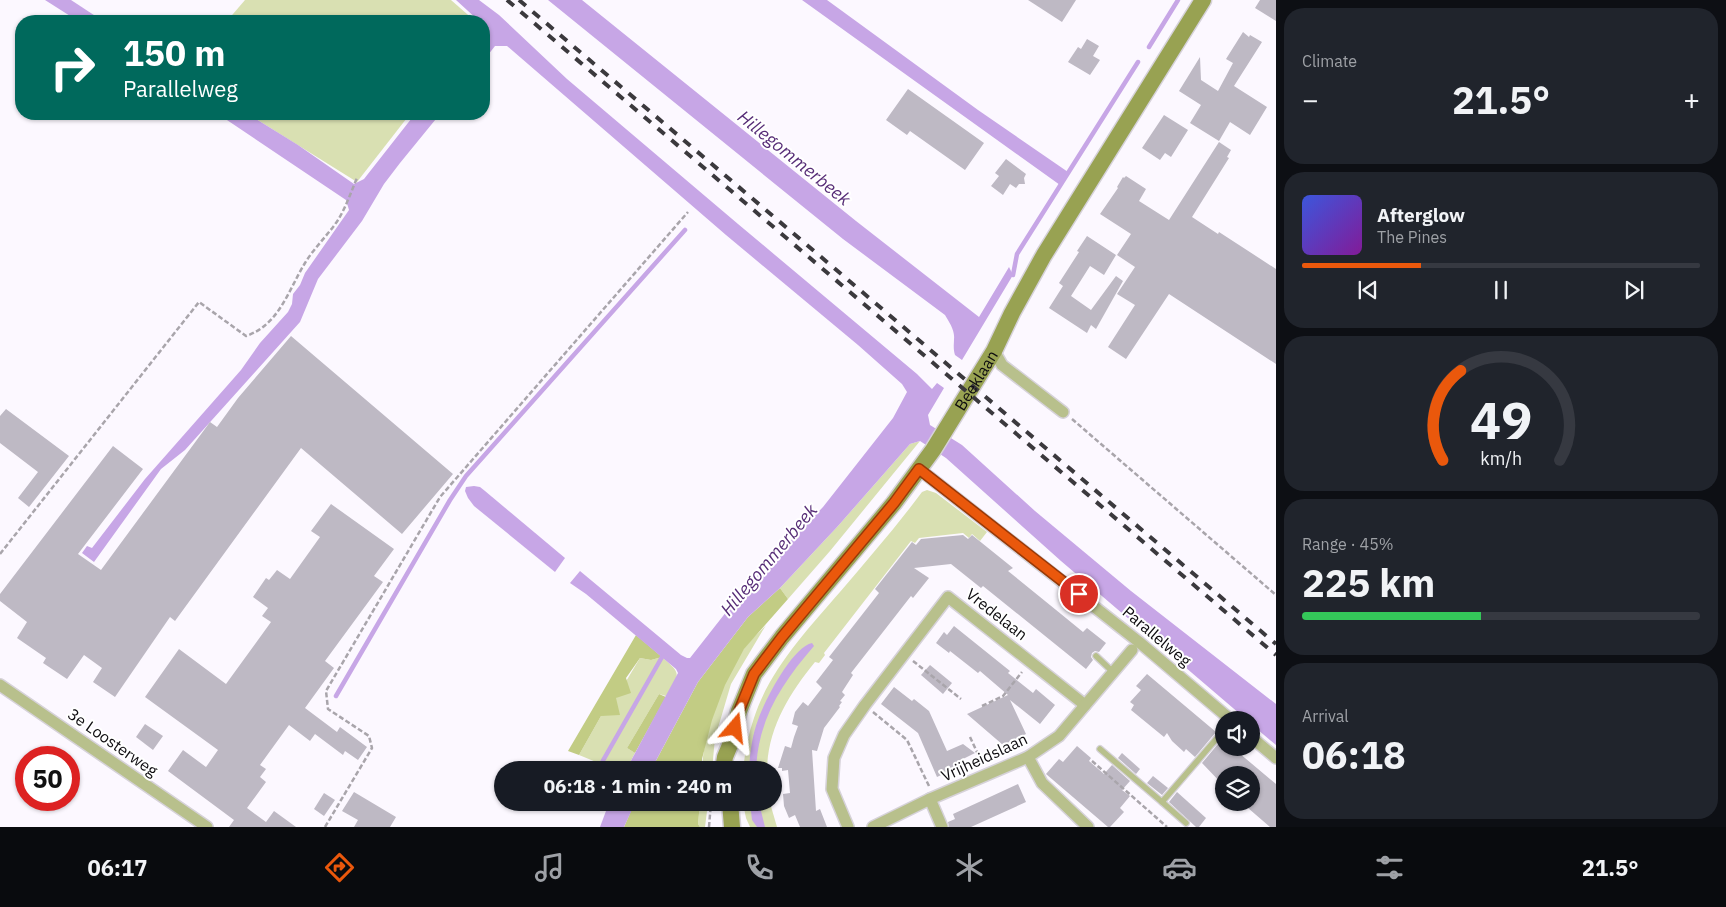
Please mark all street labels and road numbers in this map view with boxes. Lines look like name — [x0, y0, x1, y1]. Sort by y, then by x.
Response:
street label: Beeklaan — [950, 346, 1002, 414]
street label: Vredelaan — [962, 584, 1032, 644]
street label: Parallelweg — [1119, 601, 1196, 671]
street label: 3e Loosterweg — [64, 704, 162, 781]
street label: Vrijheidslaan — [938, 728, 1030, 786]

